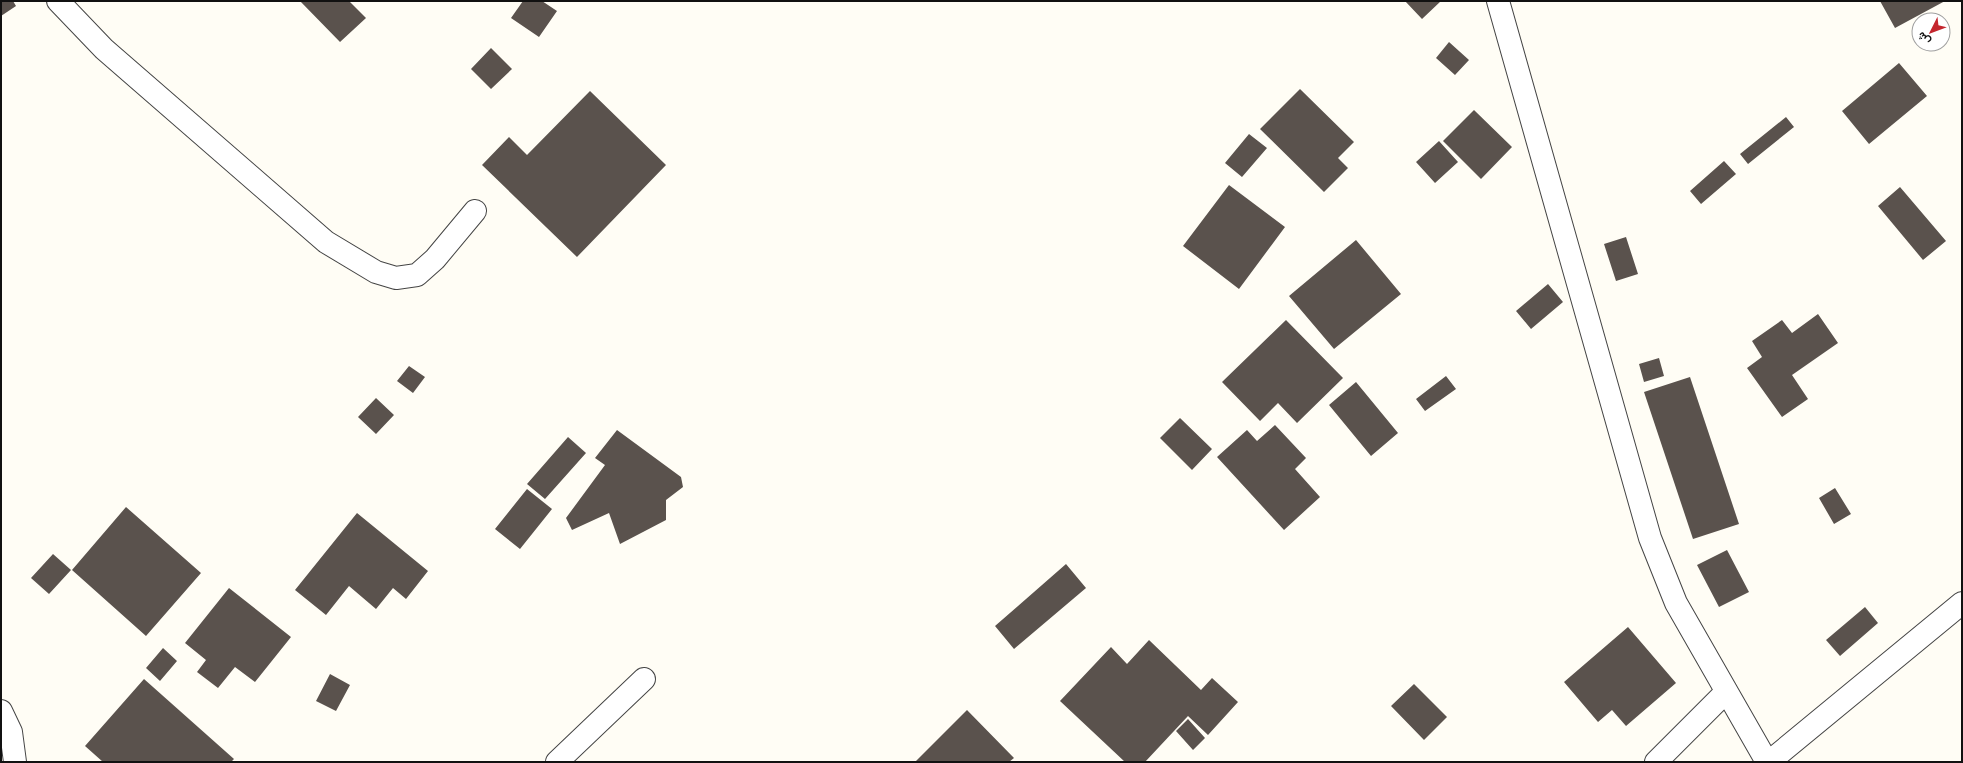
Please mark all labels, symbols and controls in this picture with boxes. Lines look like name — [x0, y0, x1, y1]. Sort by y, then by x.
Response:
north arrow — [1911, 12, 1951, 52]
text: ش — [1913, 29, 1933, 49]

